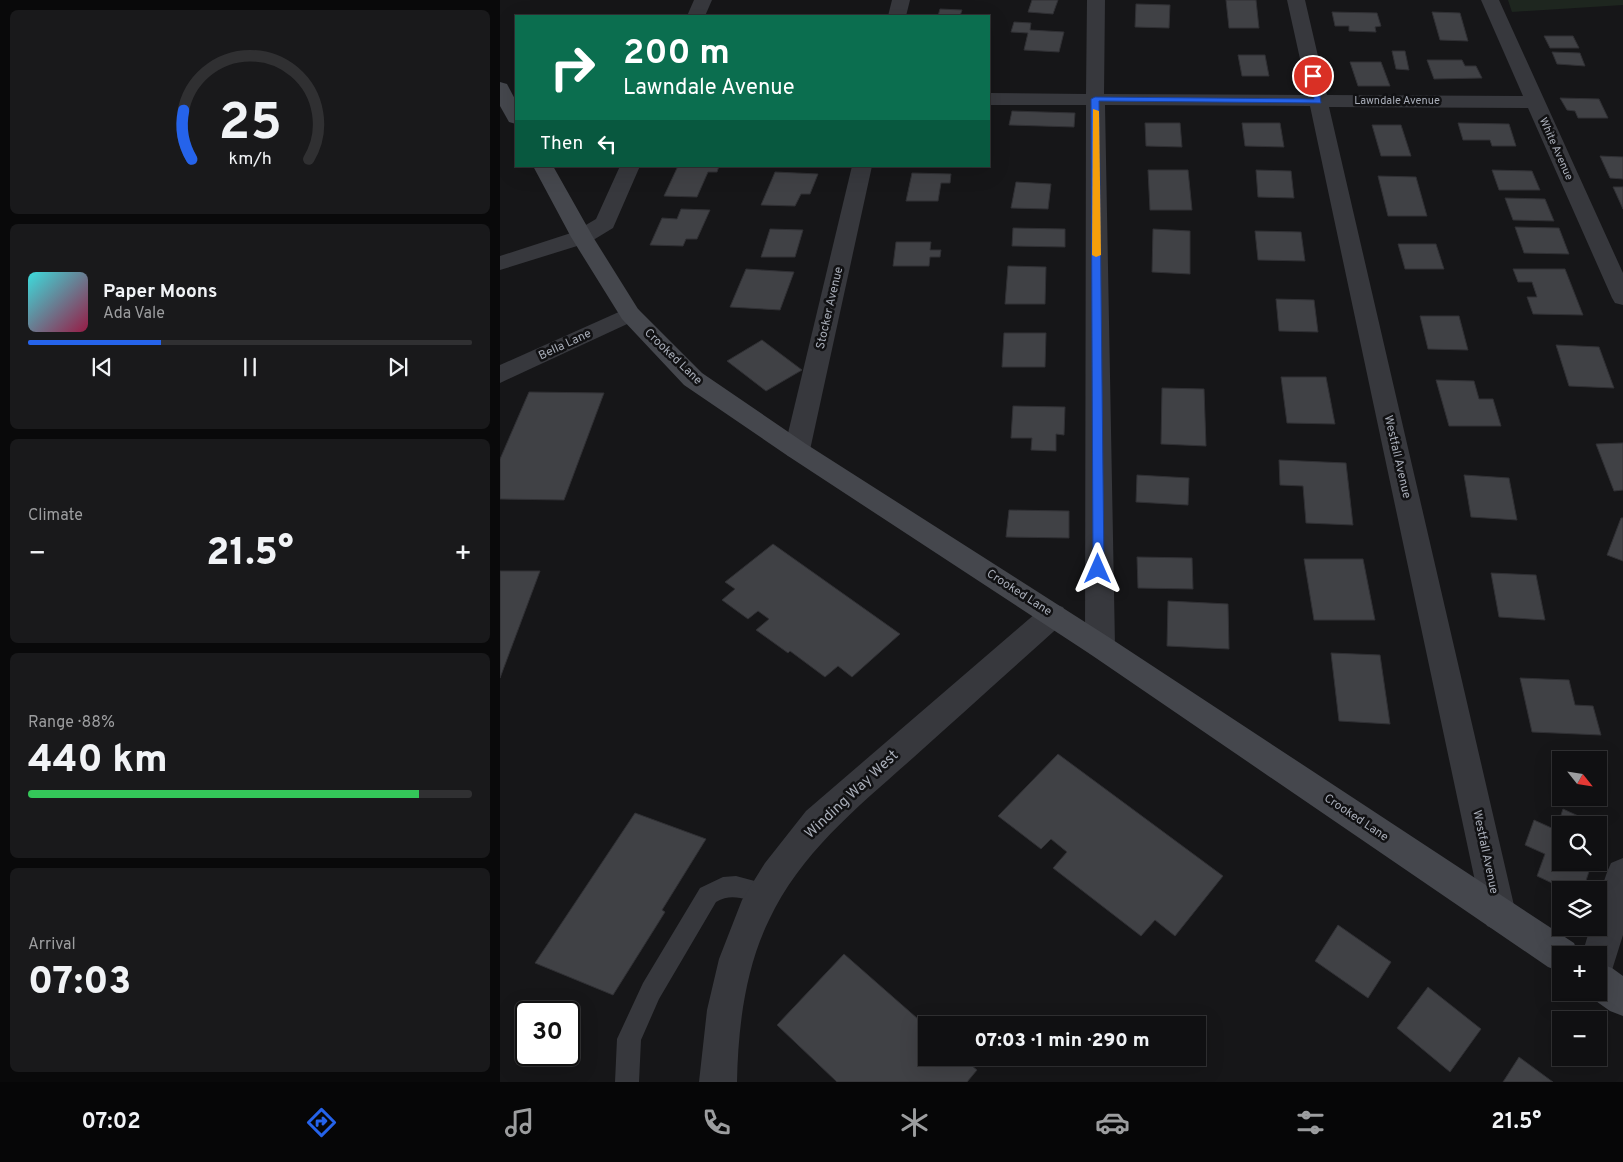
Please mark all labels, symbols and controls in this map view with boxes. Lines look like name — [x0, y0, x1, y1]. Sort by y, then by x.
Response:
text: 200 m — [623, 32, 730, 76]
icon: right — [540, 35, 605, 100]
pin — [1292, 55, 1334, 97]
icon: arrive — [1299, 62, 1327, 90]
text: Lawndale Avenue — [623, 75, 794, 102]
text: 25 — [218, 92, 282, 158]
street label: Lawndale Avenue — [1354, 94, 1440, 108]
street label: White Avenue — [1536, 115, 1576, 183]
icon: left — [593, 130, 621, 158]
text: Then — [540, 132, 583, 156]
text: km/h — [228, 148, 272, 171]
street label: Stocker Avenue — [813, 265, 847, 351]
text: Paper Moons — [103, 280, 217, 304]
text: Ada Vale — [103, 304, 165, 324]
street label: Crooked Lane — [641, 325, 705, 389]
street label: Bella Lane — [536, 326, 594, 364]
icon: previous — [88, 353, 116, 381]
icon: pause — [236, 353, 264, 381]
icon: next — [384, 353, 412, 381]
street label: Westfall Avenue — [1380, 414, 1414, 500]
text: Climate — [28, 506, 83, 526]
text: 21.5° — [206, 530, 294, 579]
text: − — [28, 537, 46, 573]
text: + — [454, 537, 472, 573]
position arrow — [1071, 542, 1123, 594]
street label: Crooked Lane — [983, 566, 1055, 620]
text: Range · 88% — [28, 713, 115, 733]
text: 440 km — [28, 737, 168, 786]
street label: Winding Way West — [801, 747, 903, 843]
north arrow — [1552, 751, 1608, 806]
map controls — [1552, 751, 1607, 1066]
street label: Crooked Lane — [1321, 791, 1391, 845]
street label: Westfall Avenue — [1468, 809, 1502, 895]
button: search — [1552, 816, 1607, 871]
button: layers — [1552, 881, 1607, 936]
text: Arrival — [28, 935, 76, 955]
button: + — [1552, 946, 1607, 1001]
text: 07:03 — [28, 959, 131, 1008]
speed limit sign: 30 — [515, 1001, 580, 1066]
button: − — [1552, 1011, 1607, 1066]
text: 07:03 · 1 min · 290 m — [974, 1029, 1150, 1053]
icon: directions — [304, 1105, 339, 1140]
icon: music — [502, 1105, 537, 1140]
icon: phone — [699, 1105, 734, 1140]
icon: climate — [897, 1105, 932, 1140]
icon: car — [1095, 1105, 1130, 1140]
icon: filters — [1293, 1105, 1328, 1140]
text: 07:02 — [81, 1109, 141, 1136]
text: 21.5° — [1491, 1109, 1542, 1136]

